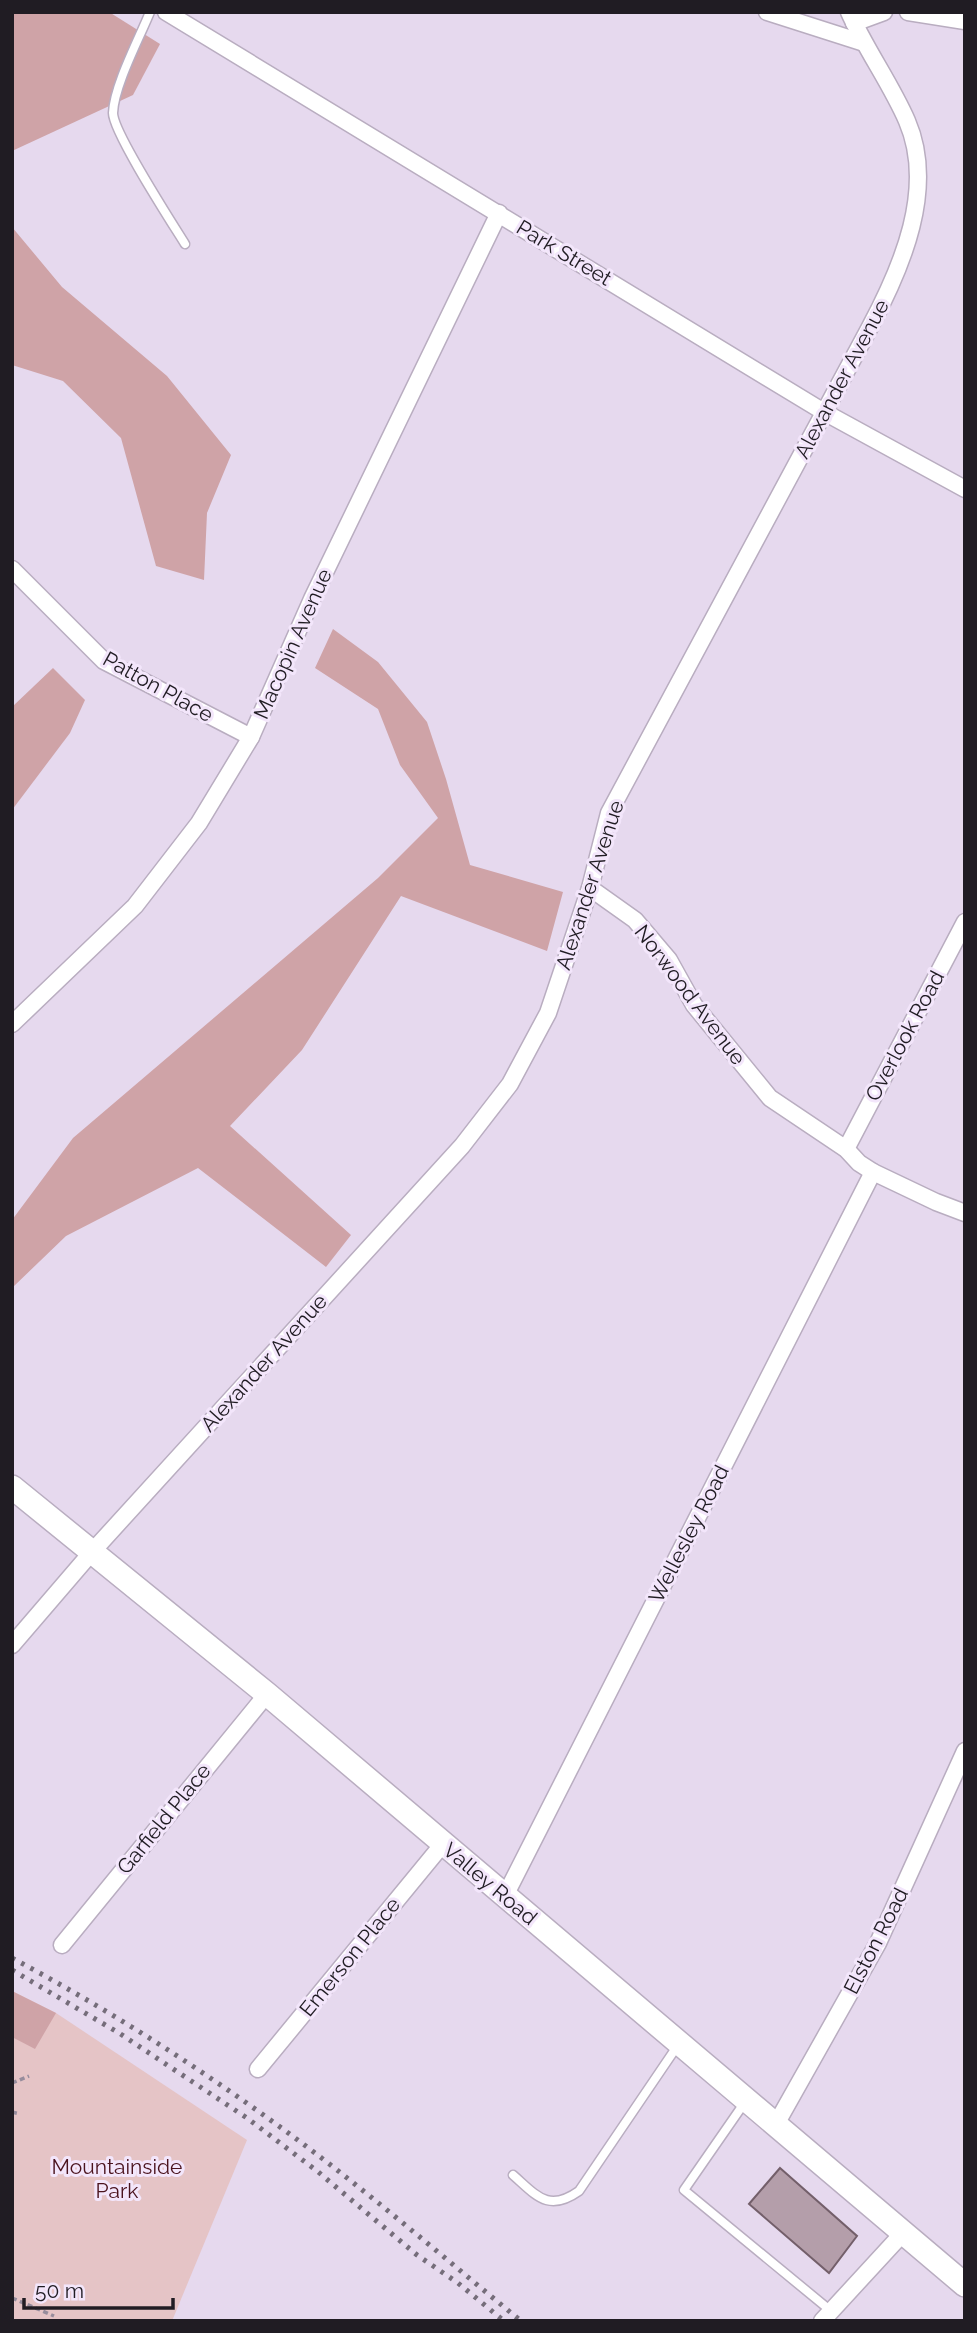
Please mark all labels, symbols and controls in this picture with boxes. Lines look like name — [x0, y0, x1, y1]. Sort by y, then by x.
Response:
street label: Park Street — [512, 214, 616, 291]
street label: Alexander Avenue — [789, 295, 894, 463]
street label: Macopin Avenue — [248, 565, 337, 723]
street label: Patton Place — [99, 646, 218, 727]
street label: Alexander Avenue — [550, 797, 629, 973]
street label: Norwood Avenue — [630, 920, 751, 1070]
street label: Overlook Road — [860, 966, 949, 1105]
street label: Alexander Avenue — [195, 1289, 332, 1437]
street label: Wellesley Road — [643, 1461, 734, 1607]
street label: Garfield Place — [111, 1758, 216, 1879]
street label: Valley Road — [438, 1837, 542, 1930]
street label: Elston Road — [838, 1883, 913, 1998]
street label: Emerson Place — [294, 1892, 405, 2021]
park label: Mountainside Park — [52, 2154, 182, 2203]
scale bar — [24, 2266, 173, 2310]
text: 50 m — [35, 2278, 84, 2303]

